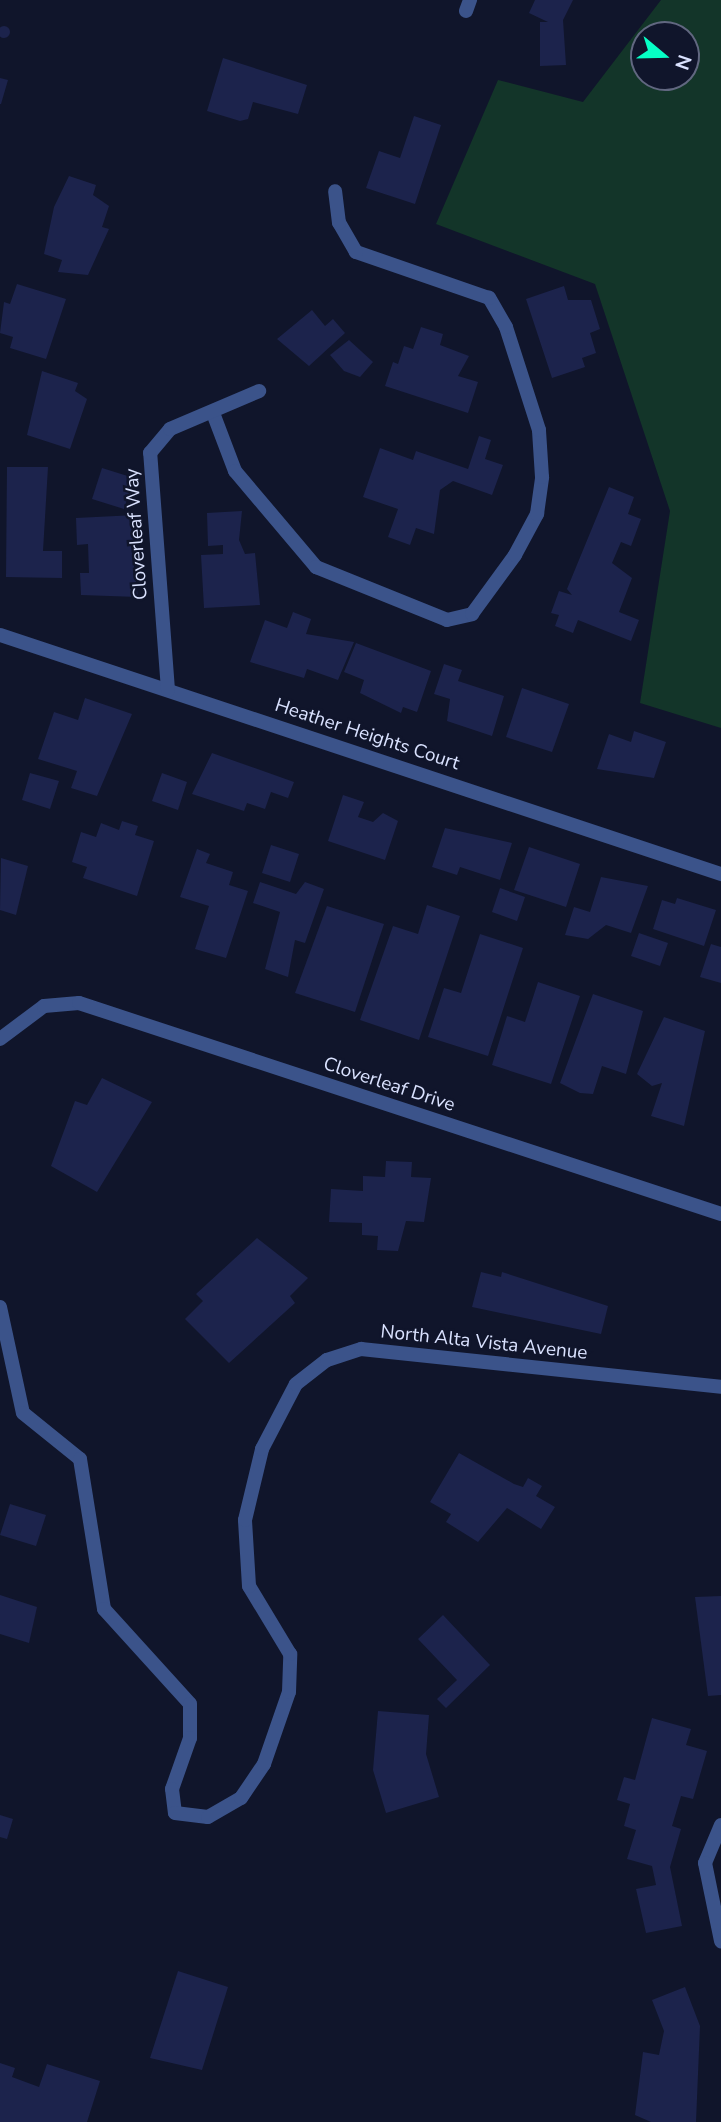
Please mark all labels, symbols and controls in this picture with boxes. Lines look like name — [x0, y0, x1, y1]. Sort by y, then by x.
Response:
north arrow — [630, 21, 700, 91]
text: N — [668, 51, 698, 73]
street label: Cloverleaf Way — [121, 467, 153, 601]
street label: Heather Heights Court — [272, 694, 462, 776]
street label: Cloverleaf Drive — [320, 1053, 458, 1117]
street label: North Alta Vista Avenue — [379, 1321, 589, 1365]

